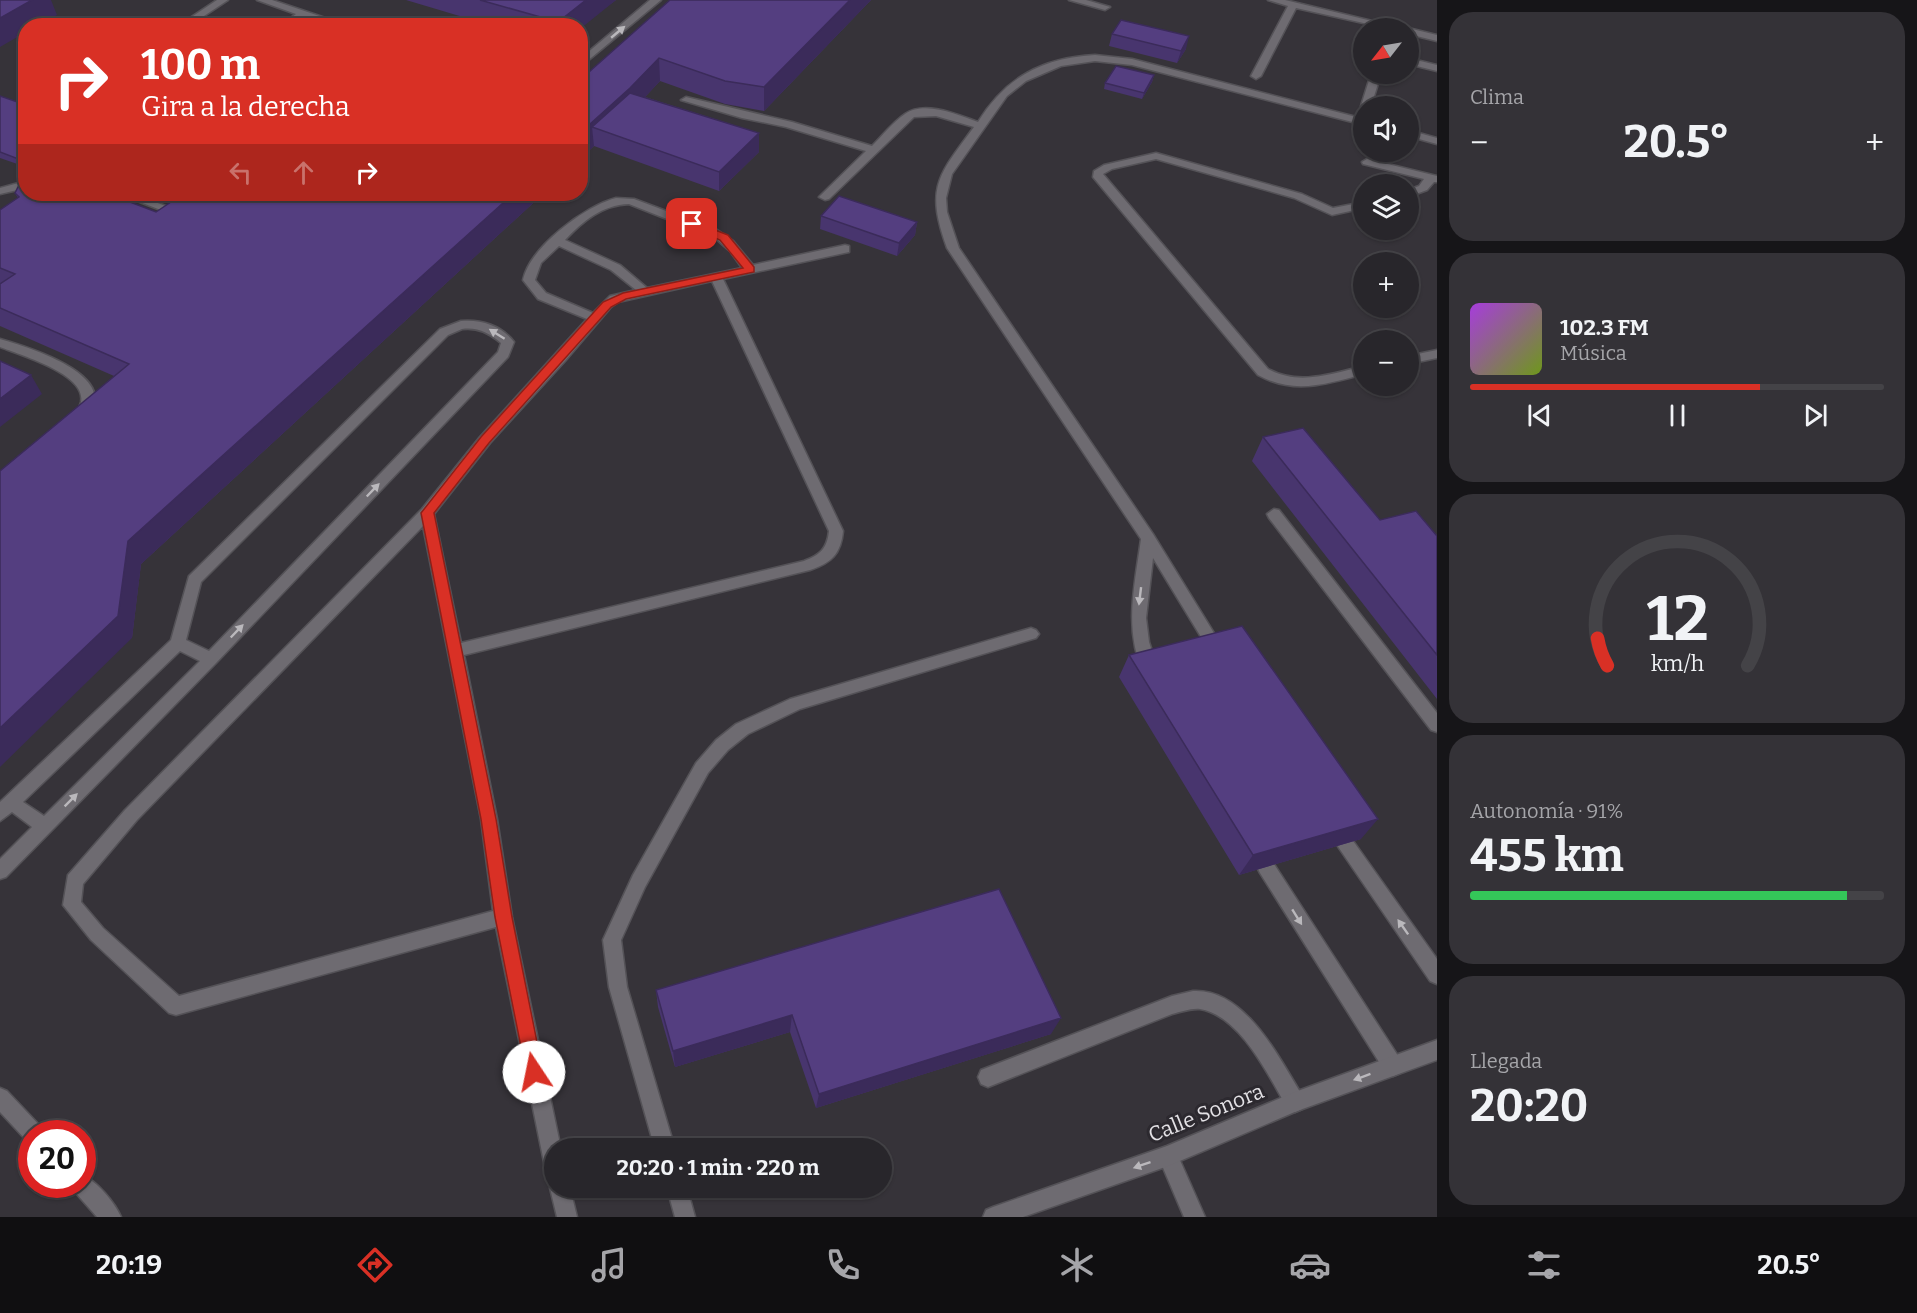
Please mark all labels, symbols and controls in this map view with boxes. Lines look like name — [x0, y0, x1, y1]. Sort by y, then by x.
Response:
north arrow — [1353, 18, 1419, 84]
map controls — [1353, 18, 1419, 396]
one-way arrow — [610, 26, 625, 39]
text: 100 m — [141, 40, 260, 90]
icon: right — [42, 42, 120, 120]
text: Clima — [1470, 85, 1524, 109]
text: Gira a la derecha — [141, 91, 350, 123]
button: sound — [1353, 96, 1419, 162]
text: 20.5° — [1624, 115, 1730, 169]
text: − — [1470, 123, 1488, 163]
text: + — [1865, 123, 1884, 163]
icon: left — [224, 156, 257, 189]
icon: ahead — [287, 156, 320, 189]
icon: right — [350, 156, 383, 189]
button: layers — [1353, 174, 1419, 240]
pin — [666, 198, 717, 249]
icon: arrive — [675, 207, 708, 240]
button: + — [1353, 252, 1419, 318]
text: 102.3 FM — [1560, 314, 1649, 341]
one-way arrow — [489, 329, 505, 340]
button: − — [1353, 330, 1419, 396]
text: Música — [1560, 341, 1627, 365]
icon: previous — [1523, 399, 1556, 432]
icon: pause — [1661, 399, 1694, 432]
icon: next — [1799, 399, 1832, 432]
one-way arrow — [365, 484, 379, 498]
text: 12 — [1646, 582, 1708, 657]
one-way arrow — [1135, 586, 1145, 605]
one-way arrow — [230, 624, 244, 638]
text: km/h — [1650, 651, 1704, 677]
one-way arrow — [64, 793, 78, 807]
text: Autonomía · 91% — [1470, 799, 1623, 823]
text: 455 km — [1470, 829, 1624, 883]
one-way arrow — [1292, 909, 1303, 925]
one-way arrow — [1397, 920, 1409, 936]
position arrow — [502, 1040, 566, 1104]
text: Llegada — [1470, 1049, 1542, 1073]
one-way arrow — [1353, 1073, 1371, 1083]
street label: Calle Sonora — [1144, 1078, 1268, 1148]
text: 20:20 — [1470, 1079, 1588, 1133]
speed limit sign: 20 — [18, 1120, 96, 1198]
text: 20:20 · 1 min · 220 m — [616, 1154, 820, 1181]
one-way arrow — [1133, 1160, 1151, 1170]
icon: directions — [354, 1244, 396, 1286]
icon: music — [588, 1244, 630, 1286]
icon: phone — [822, 1244, 864, 1286]
icon: climate — [1056, 1244, 1098, 1286]
icon: car — [1289, 1244, 1331, 1286]
icon: filters — [1523, 1244, 1565, 1286]
text: 20:19 — [96, 1249, 162, 1281]
text: 20.5° — [1757, 1249, 1821, 1281]

